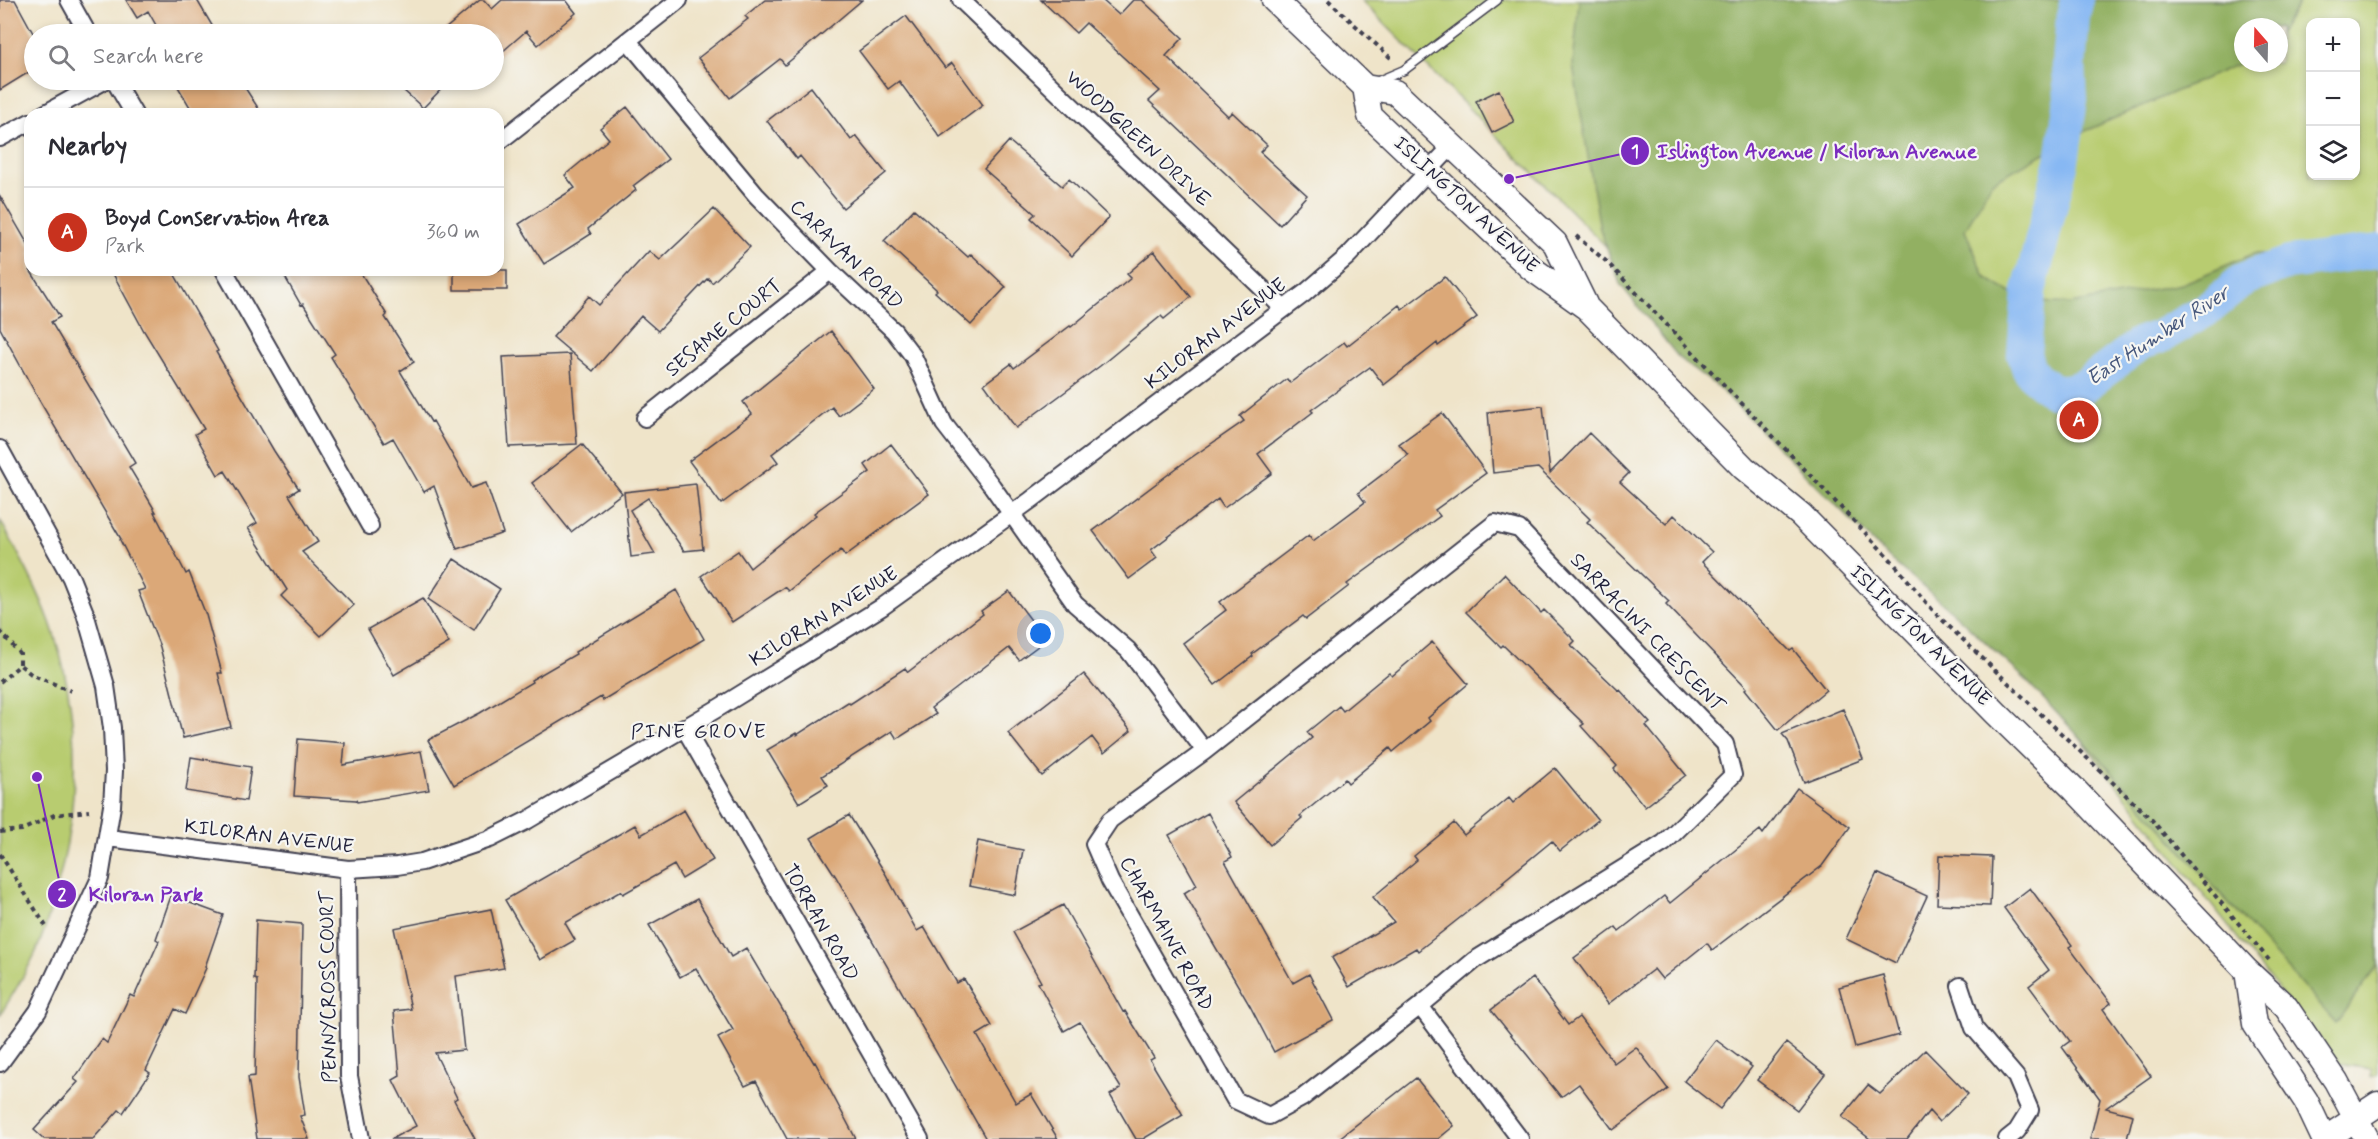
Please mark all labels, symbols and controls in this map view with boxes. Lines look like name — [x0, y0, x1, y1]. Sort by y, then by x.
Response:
north arrow — [2234, 18, 2288, 72]
map controls — [2306, 18, 2360, 180]
button: + — [2306, 18, 2360, 72]
search box — [24, 24, 504, 90]
icon: search — [45, 41, 78, 74]
text: Search here — [93, 43, 204, 71]
street label: WOODGREEN DRIVE — [1060, 65, 1216, 213]
button: − — [2306, 72, 2360, 126]
button: layers — [2306, 126, 2360, 180]
text: Nearby — [48, 130, 127, 164]
street label: ISLINGTON AVENUE — [1387, 130, 1545, 280]
callout: Islington Avenue / Kiloran Avenue — [1620, 131, 1984, 170]
text: Islington Avenue / Kiloran Avenue — [1657, 138, 1978, 168]
text: 1 — [1631, 140, 1639, 164]
street label: CARAVAN ROAD — [783, 194, 909, 316]
text: Boyd Conservation Area — [105, 205, 330, 233]
text: A — [61, 219, 74, 246]
text: 360 m — [427, 219, 480, 246]
text: Park — [105, 233, 145, 260]
street label: KILORAN AVENUE — [1140, 272, 1292, 396]
street label: SESAME COURT — [660, 273, 788, 383]
water label: East Humber River — [2081, 278, 2236, 393]
pin: A — [2060, 398, 2098, 442]
street label: SARRACINI CRESCENT — [1564, 547, 1731, 720]
street label: ISLINGTON AVENUE — [1843, 559, 1997, 713]
street label: KILORAN AVENUE — [745, 560, 903, 674]
your location — [1026, 619, 1055, 648]
district label: PINE GROVE — [631, 718, 767, 746]
street label: KILORAN AVENUE — [183, 813, 355, 861]
street label: CHARMAINE ROAD — [1112, 852, 1220, 1016]
street label: TORRAN ROAD — [776, 860, 864, 986]
callout: Kiloran Park — [47, 874, 214, 913]
text: Kiloran Park — [89, 881, 204, 909]
text: 2 — [58, 883, 67, 907]
street label: PENNYCROSS COURT — [314, 889, 344, 1083]

